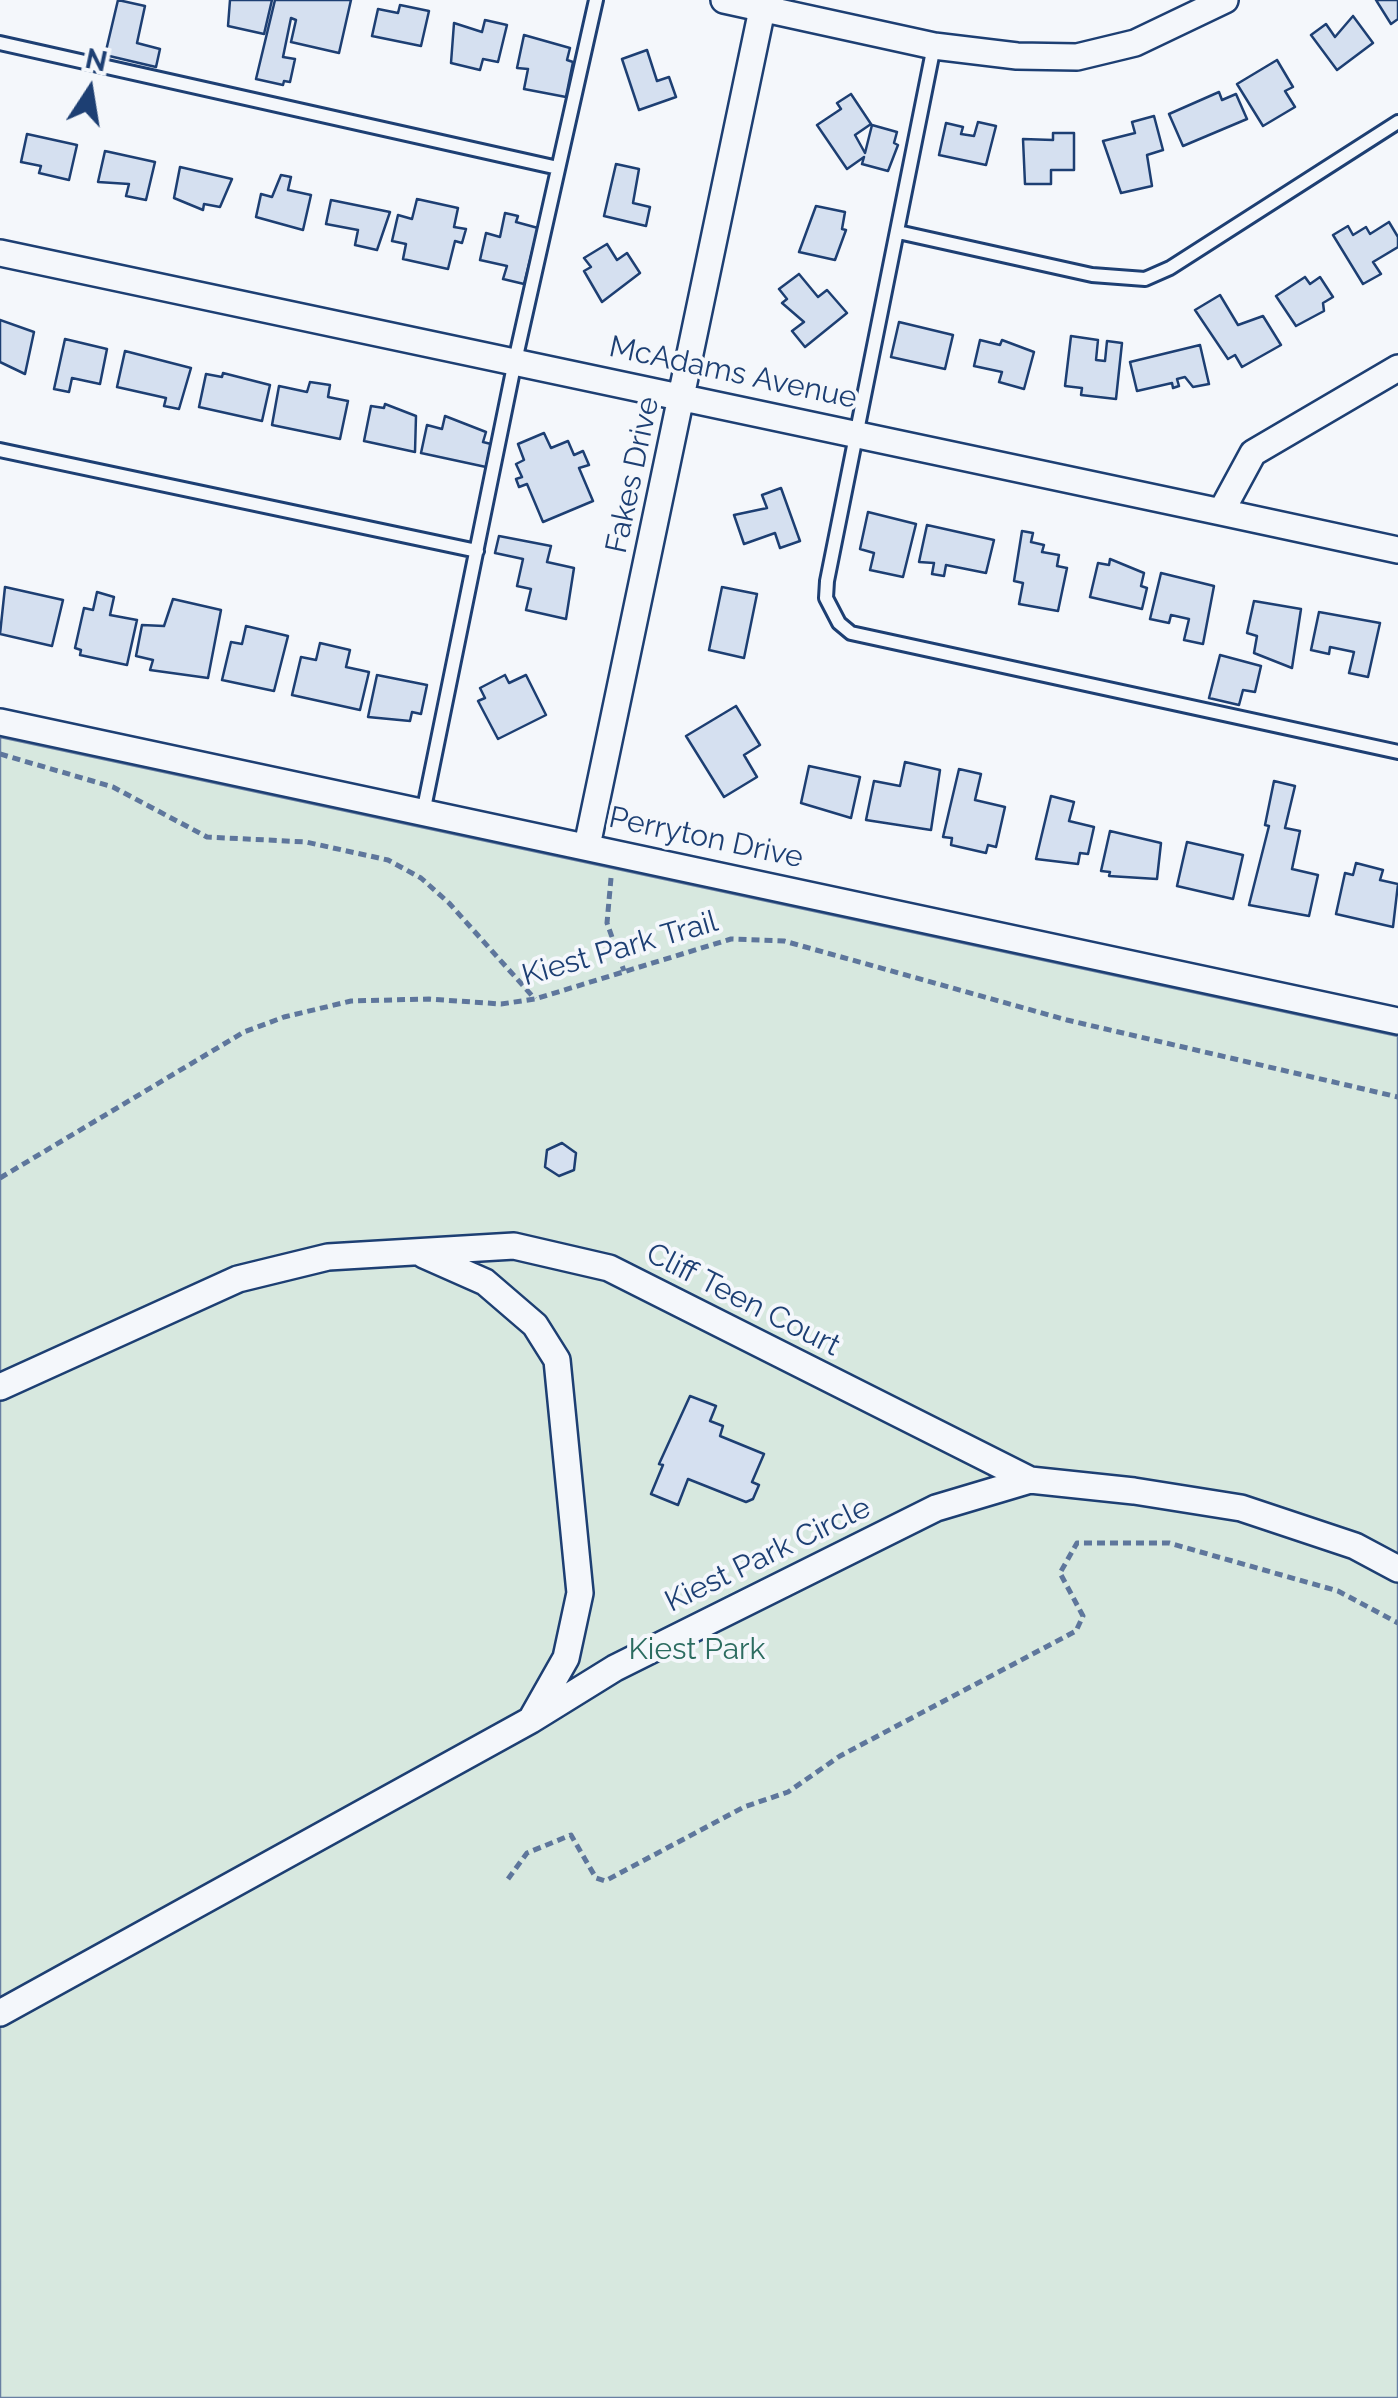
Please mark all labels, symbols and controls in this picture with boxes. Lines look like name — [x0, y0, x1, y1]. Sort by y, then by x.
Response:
north arrow — [40, 40, 140, 140]
text: N — [82, 42, 110, 79]
street label: McAdams Avenue — [606, 329, 860, 417]
street label: Fakes Drive — [599, 394, 667, 556]
street label: Perryton Drive — [606, 800, 806, 876]
street label: Kiest Park Trail — [518, 904, 722, 994]
street label: Cliff Teen Court — [640, 1236, 846, 1364]
street label: Kiest Park Circle — [659, 1490, 877, 1620]
park label: Kiest Park — [629, 1632, 765, 1668]

